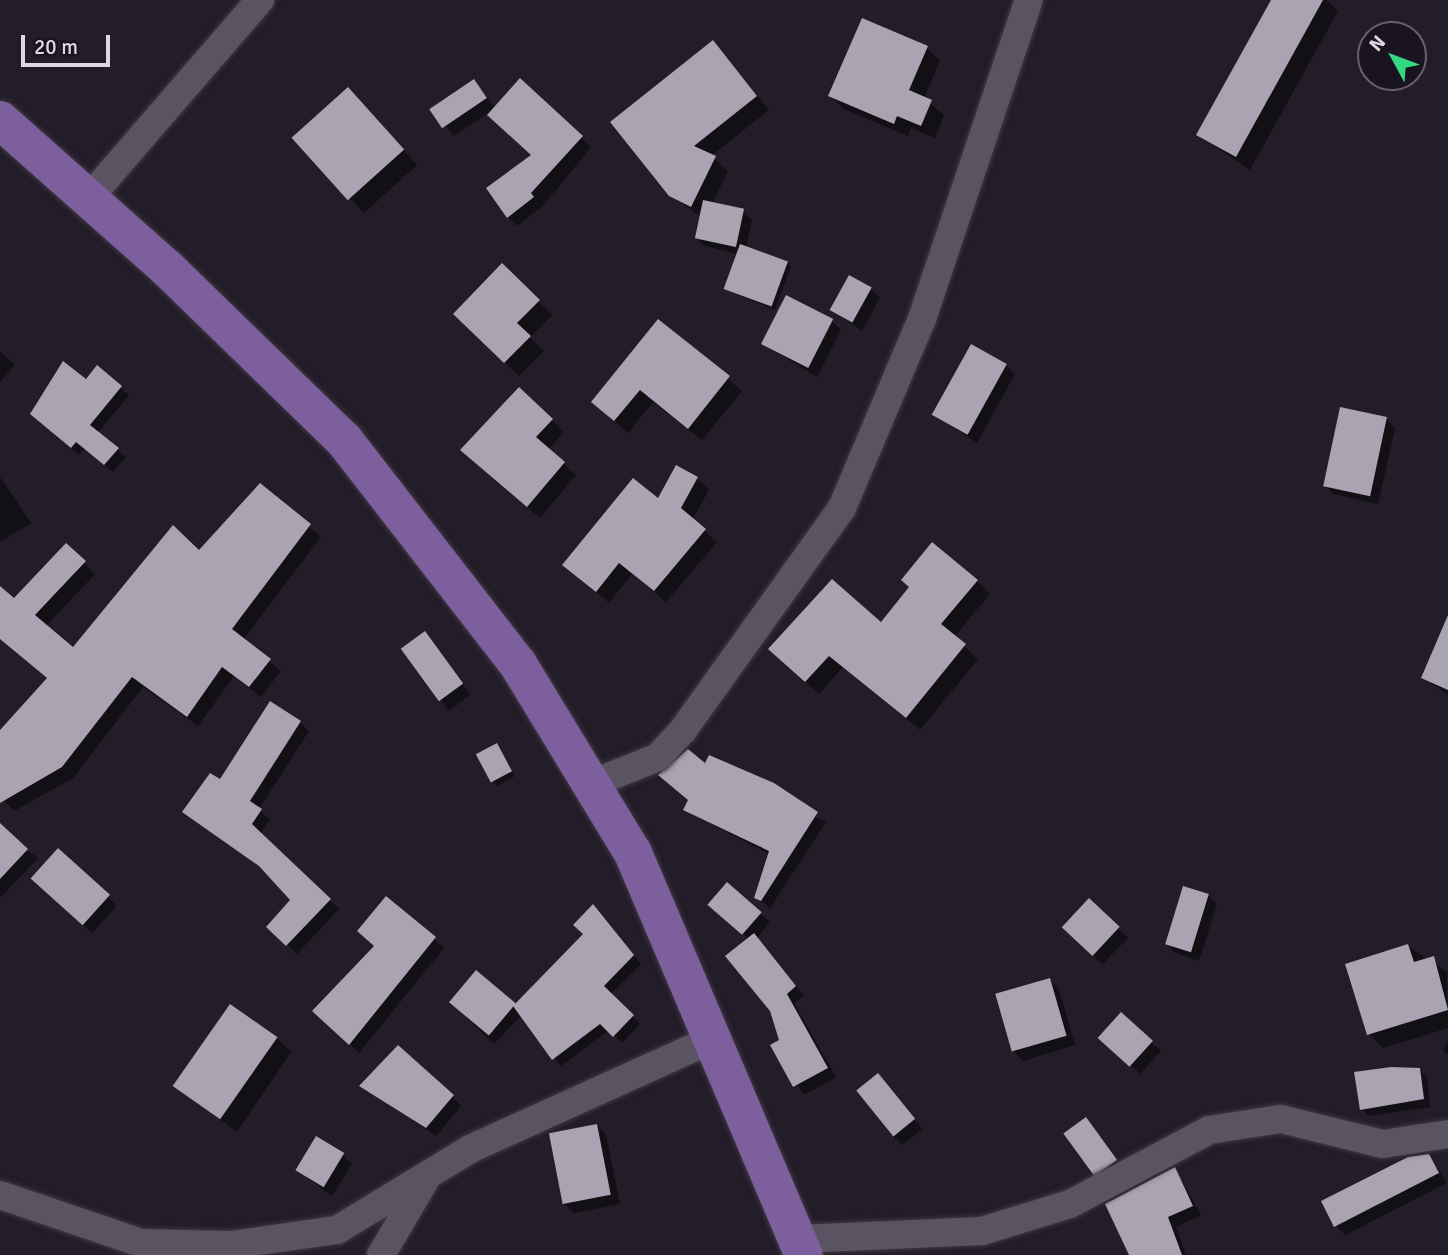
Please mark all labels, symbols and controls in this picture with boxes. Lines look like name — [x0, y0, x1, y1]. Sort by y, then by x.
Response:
scale bar — [24, 21, 114, 65]
north arrow — [1357, 21, 1427, 91]
text: N — [1364, 31, 1391, 56]
text: 20 m — [34, 34, 78, 60]

